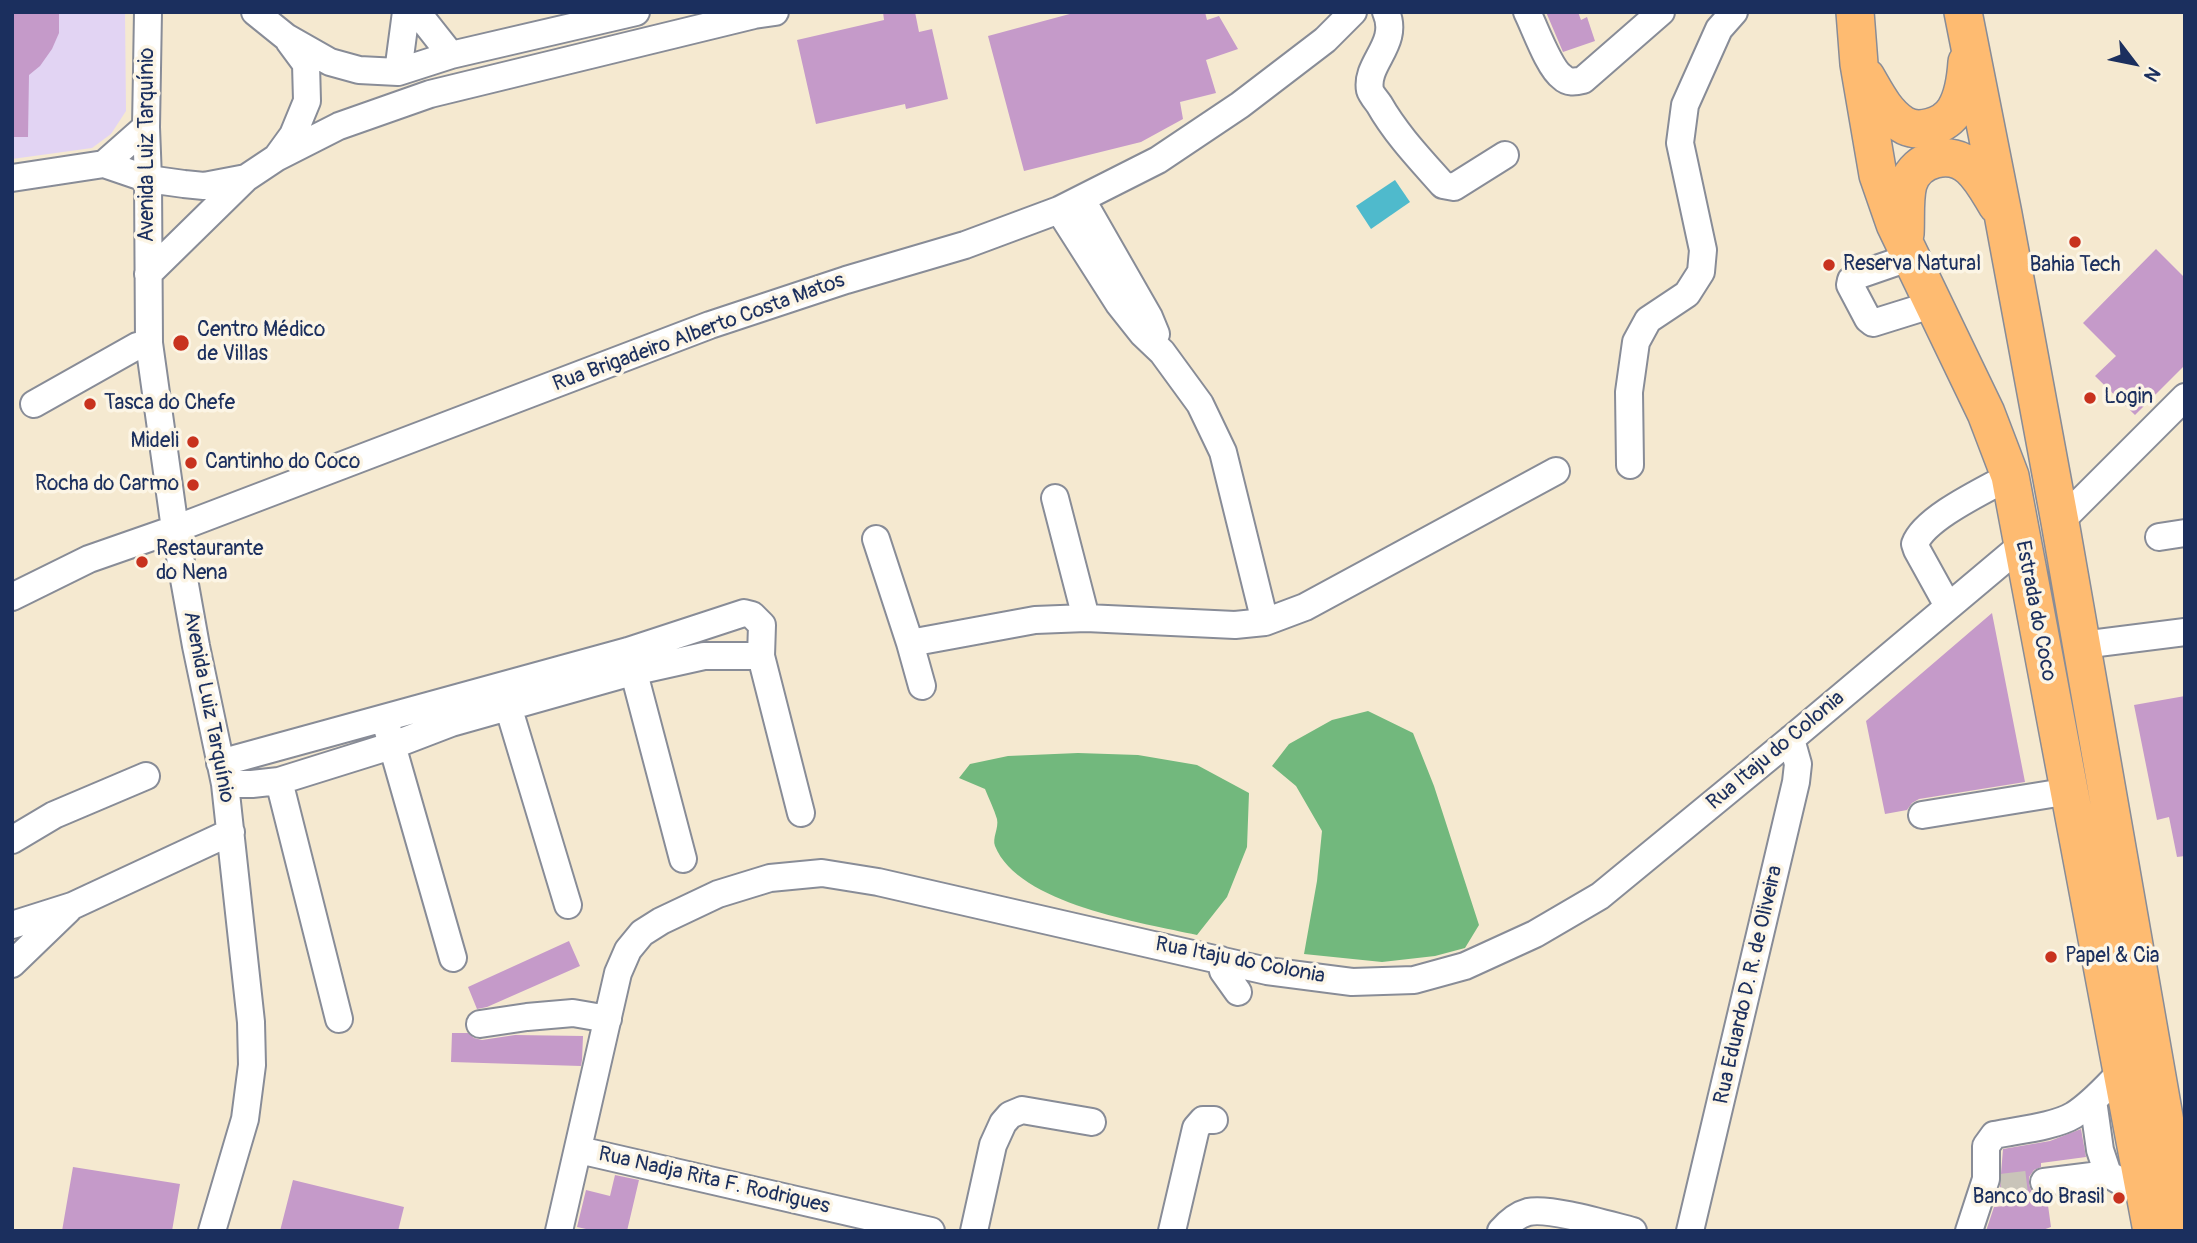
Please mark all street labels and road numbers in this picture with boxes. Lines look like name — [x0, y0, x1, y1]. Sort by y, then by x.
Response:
street label: Avenida Luiz Tarquínio — [135, 48, 161, 242]
street label: Rua Brigadeiro Alberto Costa Matos — [550, 268, 848, 398]
street label: Estrada do Coco — [2009, 539, 2061, 683]
street label: Avenida Luiz Tarquínio — [177, 609, 239, 805]
street label: Rua Itaju do Colonia — [1702, 686, 1850, 816]
street label: Rua Eduardo D. R. de Oliveira — [1709, 863, 1789, 1107]
street label: Rua Itaju do Colonia — [1153, 932, 1327, 990]
street label: Rua Nadja Rita F. Rodrigues — [596, 1142, 832, 1220]

